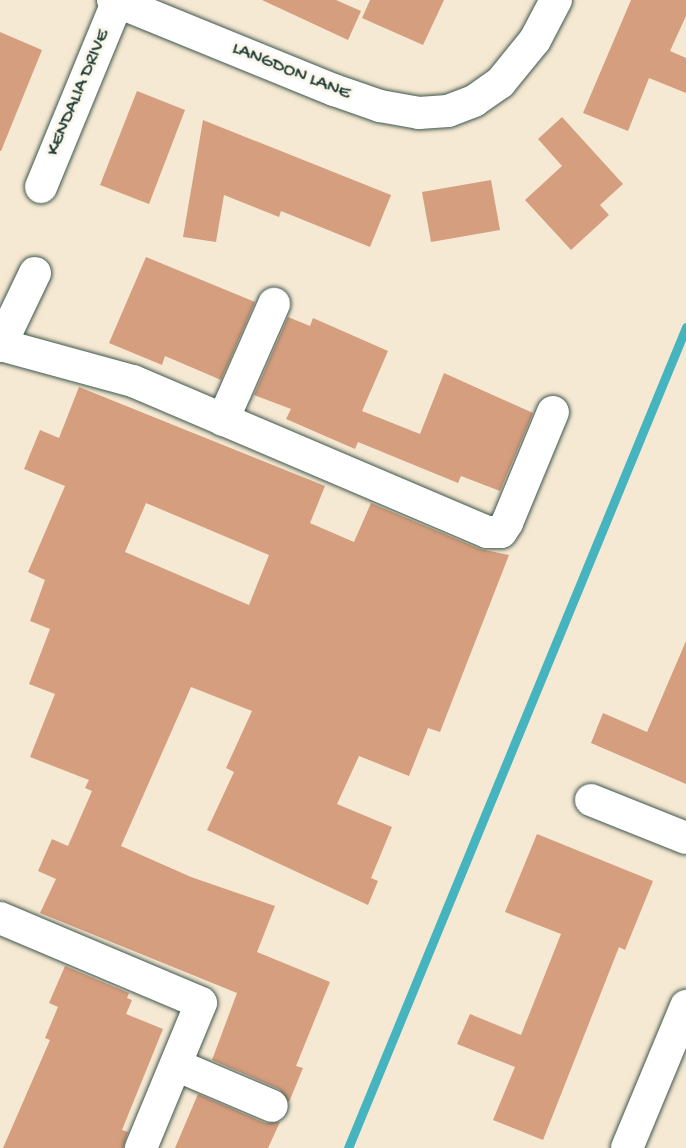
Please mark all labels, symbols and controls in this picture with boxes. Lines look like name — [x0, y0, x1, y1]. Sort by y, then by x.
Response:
street label: KENDALIA DRIVE — [42, 26, 116, 160]
street label: LANGDON LANE — [228, 38, 354, 106]

